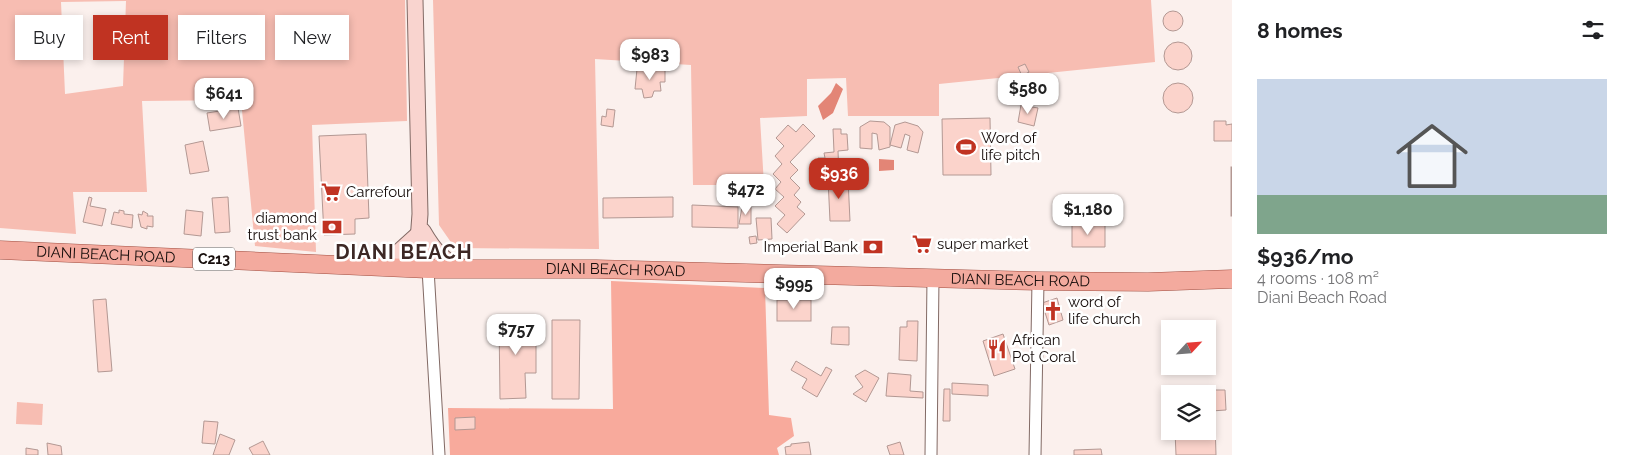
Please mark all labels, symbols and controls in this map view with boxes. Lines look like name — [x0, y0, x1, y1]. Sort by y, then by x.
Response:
chip: Buy — [15, 15, 83, 60]
chip: Rent — [93, 15, 168, 60]
chip: Filters — [178, 15, 265, 60]
chip: New — [275, 15, 349, 60]
icon: filters — [1579, 16, 1607, 44]
text: 8 homes — [1257, 18, 1343, 43]
pin: $983 — [620, 38, 680, 81]
text: $983 — [631, 45, 669, 64]
pin: $580 — [998, 72, 1058, 115]
pin: $641 — [194, 78, 254, 120]
text: $580 — [1009, 79, 1047, 98]
text: $641 — [206, 84, 242, 103]
icon: home — [1387, 111, 1477, 201]
place label: Word of life pitch — [981, 129, 1040, 164]
sports icon: Word of life pitch — [955, 136, 977, 158]
pin: $936 — [809, 158, 869, 200]
text: $936 — [820, 164, 858, 183]
pin: $472 — [716, 174, 776, 216]
text: $472 — [727, 180, 765, 199]
supermarket icon: Carrefour — [320, 181, 342, 203]
place label: Carrefour — [346, 183, 412, 201]
pin: $1,180 — [1047, 194, 1129, 236]
text: $1,180 — [1063, 200, 1113, 219]
place label: diamond trust bank — [248, 209, 317, 244]
bank icon: diamond trust bank — [321, 216, 343, 238]
supermarket icon: super market — [911, 233, 933, 255]
place label: super market — [937, 235, 1029, 253]
bank icon: Imperial Bank — [862, 236, 884, 258]
place label: Imperial Bank — [763, 238, 858, 256]
district label: DIANI BEACH — [335, 240, 473, 264]
street label: DIANI BEACH ROAD — [36, 243, 176, 267]
text: $936/mo — [1257, 244, 1353, 269]
road number: C213 — [193, 248, 235, 270]
street label: DIANI BEACH ROAD — [546, 260, 686, 280]
pin: $995 — [764, 268, 824, 310]
text: 4 rooms · 108 m² — [1257, 269, 1379, 288]
street label: DIANI BEACH ROAD — [950, 270, 1090, 290]
text: $995 — [775, 274, 813, 293]
text: Diani Beach Road — [1257, 288, 1387, 307]
place label: word of life church — [1068, 293, 1141, 328]
church icon: word of life church — [1042, 300, 1064, 322]
pin: $757 — [486, 314, 546, 356]
text: $757 — [498, 320, 534, 339]
north arrow — [1161, 320, 1216, 375]
map controls — [1161, 320, 1216, 440]
place label: African Pot Coral — [1012, 331, 1076, 366]
restaurant icon: African Pot Coral — [986, 338, 1008, 360]
button: layers — [1161, 385, 1216, 440]

